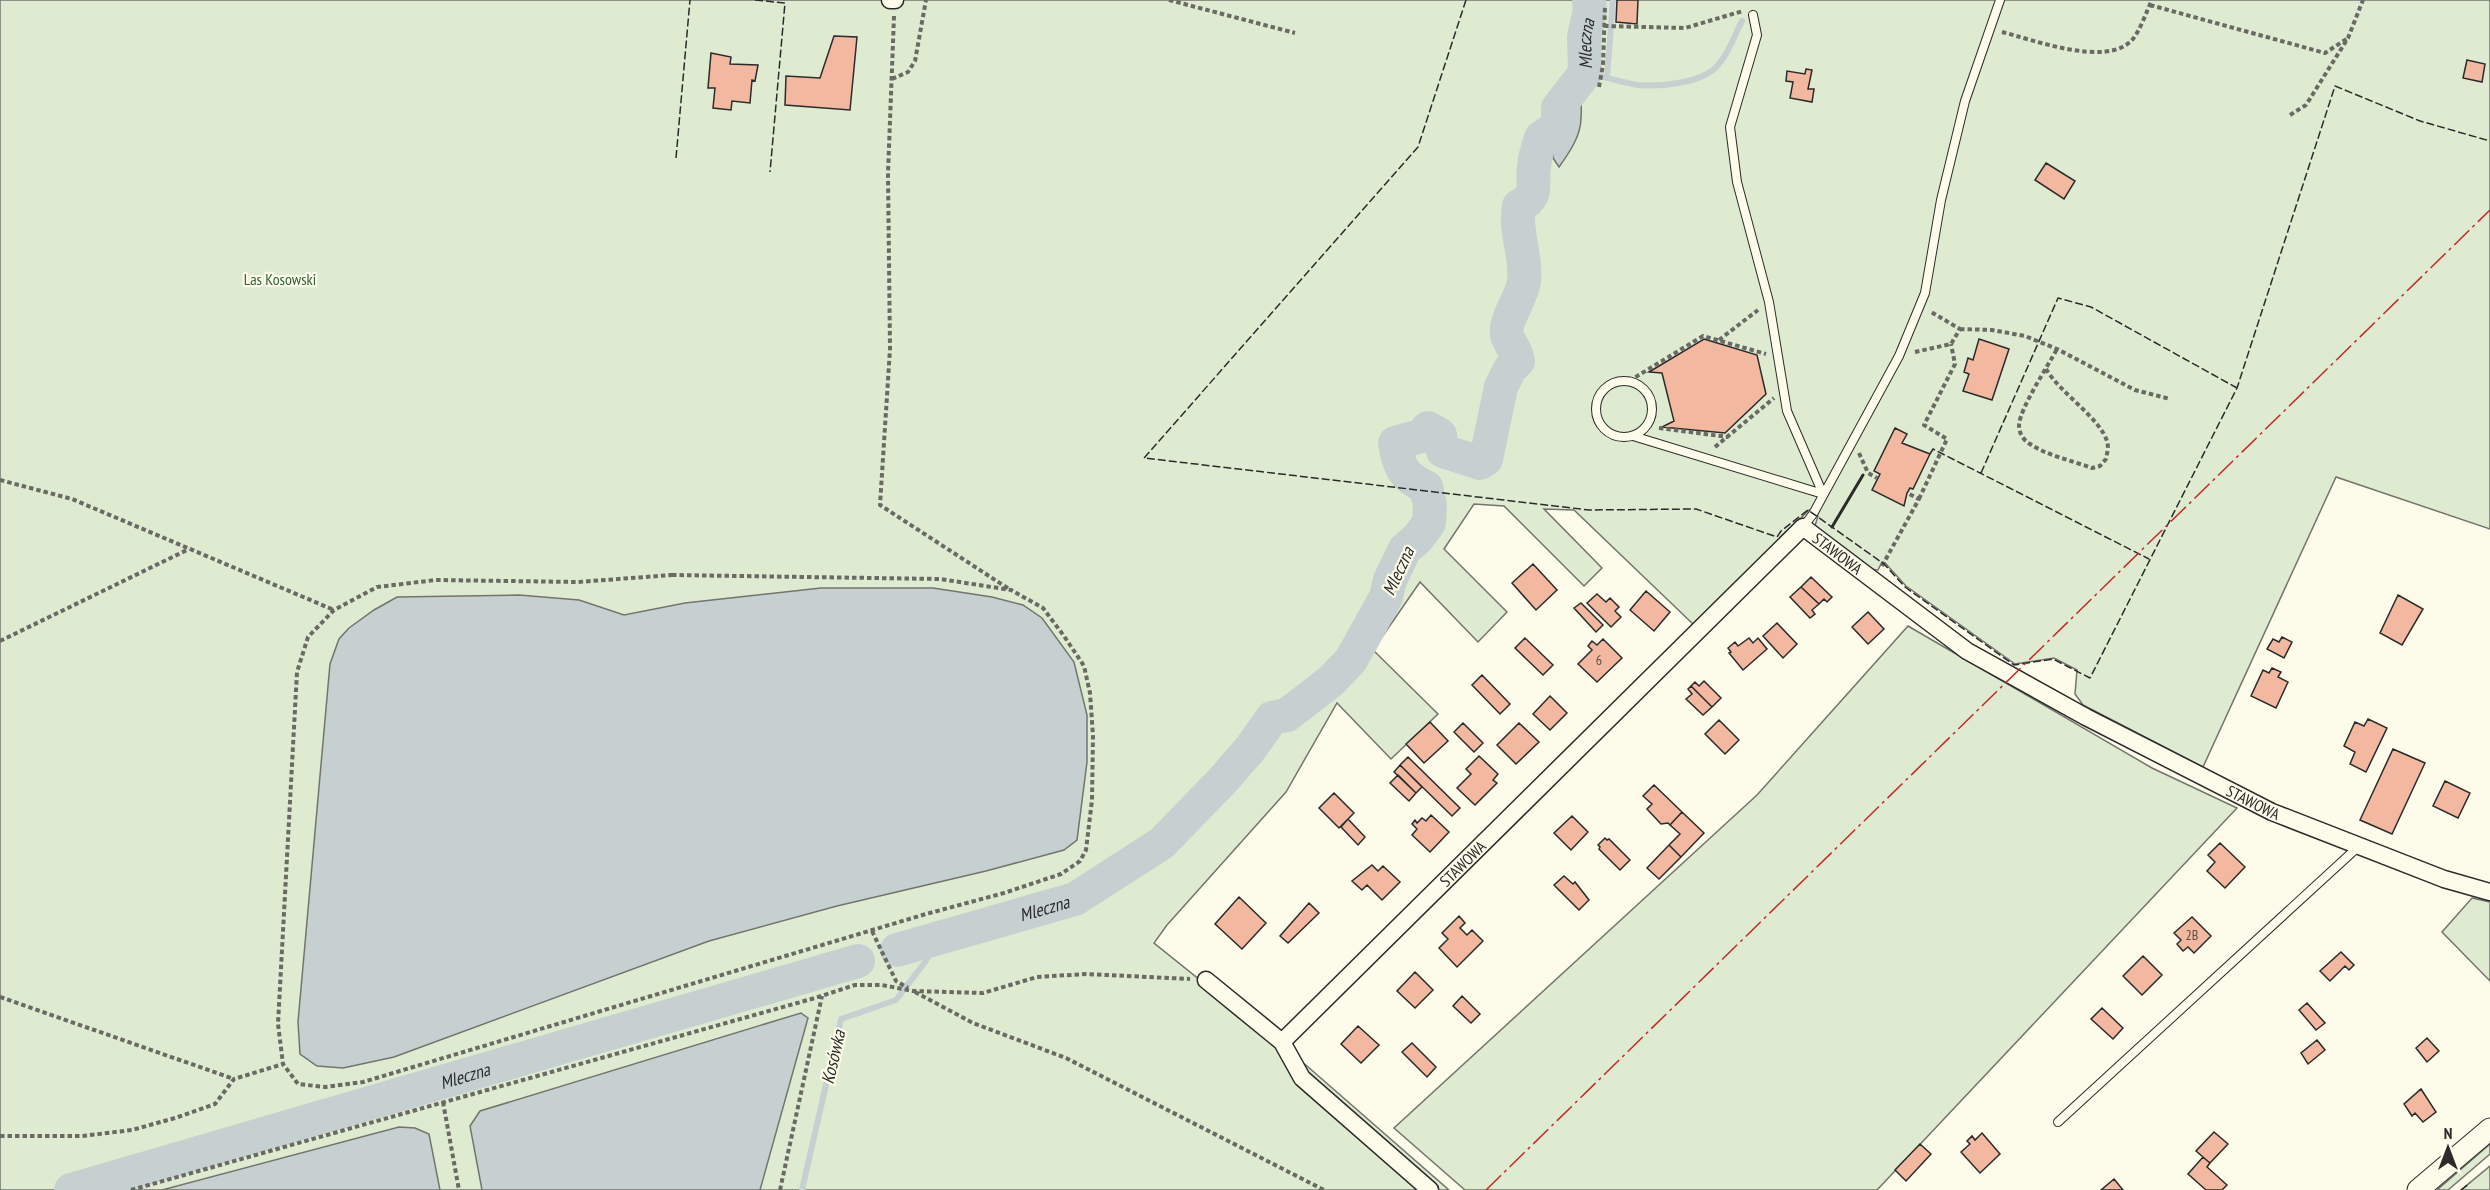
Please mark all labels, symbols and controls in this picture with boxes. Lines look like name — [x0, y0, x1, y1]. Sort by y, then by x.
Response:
water label: Mleczna — [1572, 16, 1599, 69]
park label: Las Kosowski — [244, 269, 316, 289]
street label: STAWOWA — [1809, 528, 1867, 579]
water label: Mleczna — [1377, 542, 1419, 599]
house number: 6 — [1596, 651, 1602, 669]
street label: STAWOWA — [2223, 780, 2283, 824]
street label: STAWOWA — [1435, 836, 1490, 891]
water label: Mleczna — [1017, 890, 1072, 926]
house number: 2B — [2186, 926, 2198, 944]
water label: Kosówka — [816, 1027, 851, 1086]
water label: Mleczna — [437, 1057, 493, 1094]
north arrow — [2418, 1118, 2478, 1178]
text: N — [2444, 1123, 2452, 1143]

